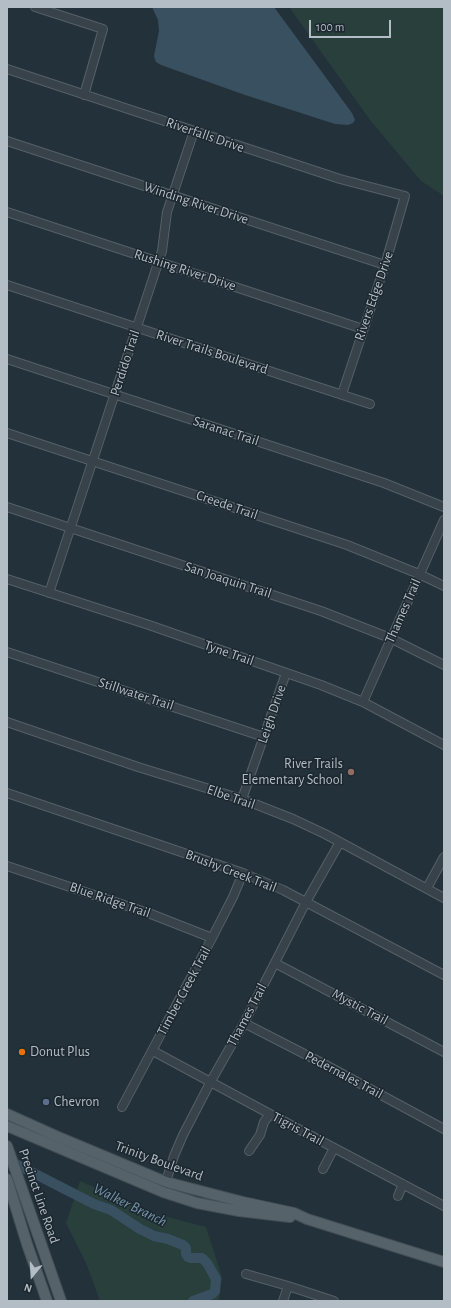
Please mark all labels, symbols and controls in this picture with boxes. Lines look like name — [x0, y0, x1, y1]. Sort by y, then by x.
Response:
scale bar — [311, 12, 393, 38]
text: 100 m — [316, 21, 344, 33]
street label: Riverfalls Drive — [164, 114, 246, 156]
street label: Winding River Drive — [141, 178, 251, 228]
street label: Rushing River Drive — [132, 246, 238, 294]
street label: Rivers Edge Drive — [351, 249, 397, 343]
street label: River Trails Boulevard — [154, 326, 270, 378]
street label: Perdido Trail — [106, 328, 144, 398]
street label: Saranac Trail — [191, 412, 261, 450]
street label: Creede Trail — [194, 487, 260, 523]
street label: San Joaquin Trail — [182, 558, 274, 602]
street label: Thames Trail — [381, 576, 425, 646]
street label: Tyne Trail — [202, 637, 256, 669]
street label: Stillwater Trail — [96, 674, 176, 714]
street label: Leigh Drive — [254, 682, 290, 746]
place label: River Trails Elementary School — [242, 756, 343, 788]
marker: River Trails Elementary School — [346, 767, 356, 777]
street label: Elbe Trail — [205, 781, 257, 813]
street label: Brushy Creek Trail — [183, 846, 279, 896]
street label: Blue Ridge Trail — [67, 878, 153, 922]
street label: Timber Creek Trail — [153, 943, 215, 1039]
street label: Thames Trail — [223, 981, 271, 1049]
street label: Mystic Trail — [329, 985, 391, 1029]
place label: Donut Plus — [30, 1044, 90, 1060]
marker: Donut Plus — [17, 1047, 27, 1057]
street label: Pedernales Trail — [302, 1047, 386, 1103]
place label: Chevron — [54, 1094, 99, 1110]
marker: Chevron — [41, 1097, 51, 1107]
street label: Tigris Trail — [269, 1108, 327, 1150]
street label: Trinity Boulevard — [113, 1137, 205, 1185]
street label: Precinct Line Road — [15, 1146, 63, 1246]
water label: Walker Branch — [90, 1179, 170, 1231]
north arrow — [12, 1256, 52, 1296]
text: N — [23, 1281, 33, 1294]

